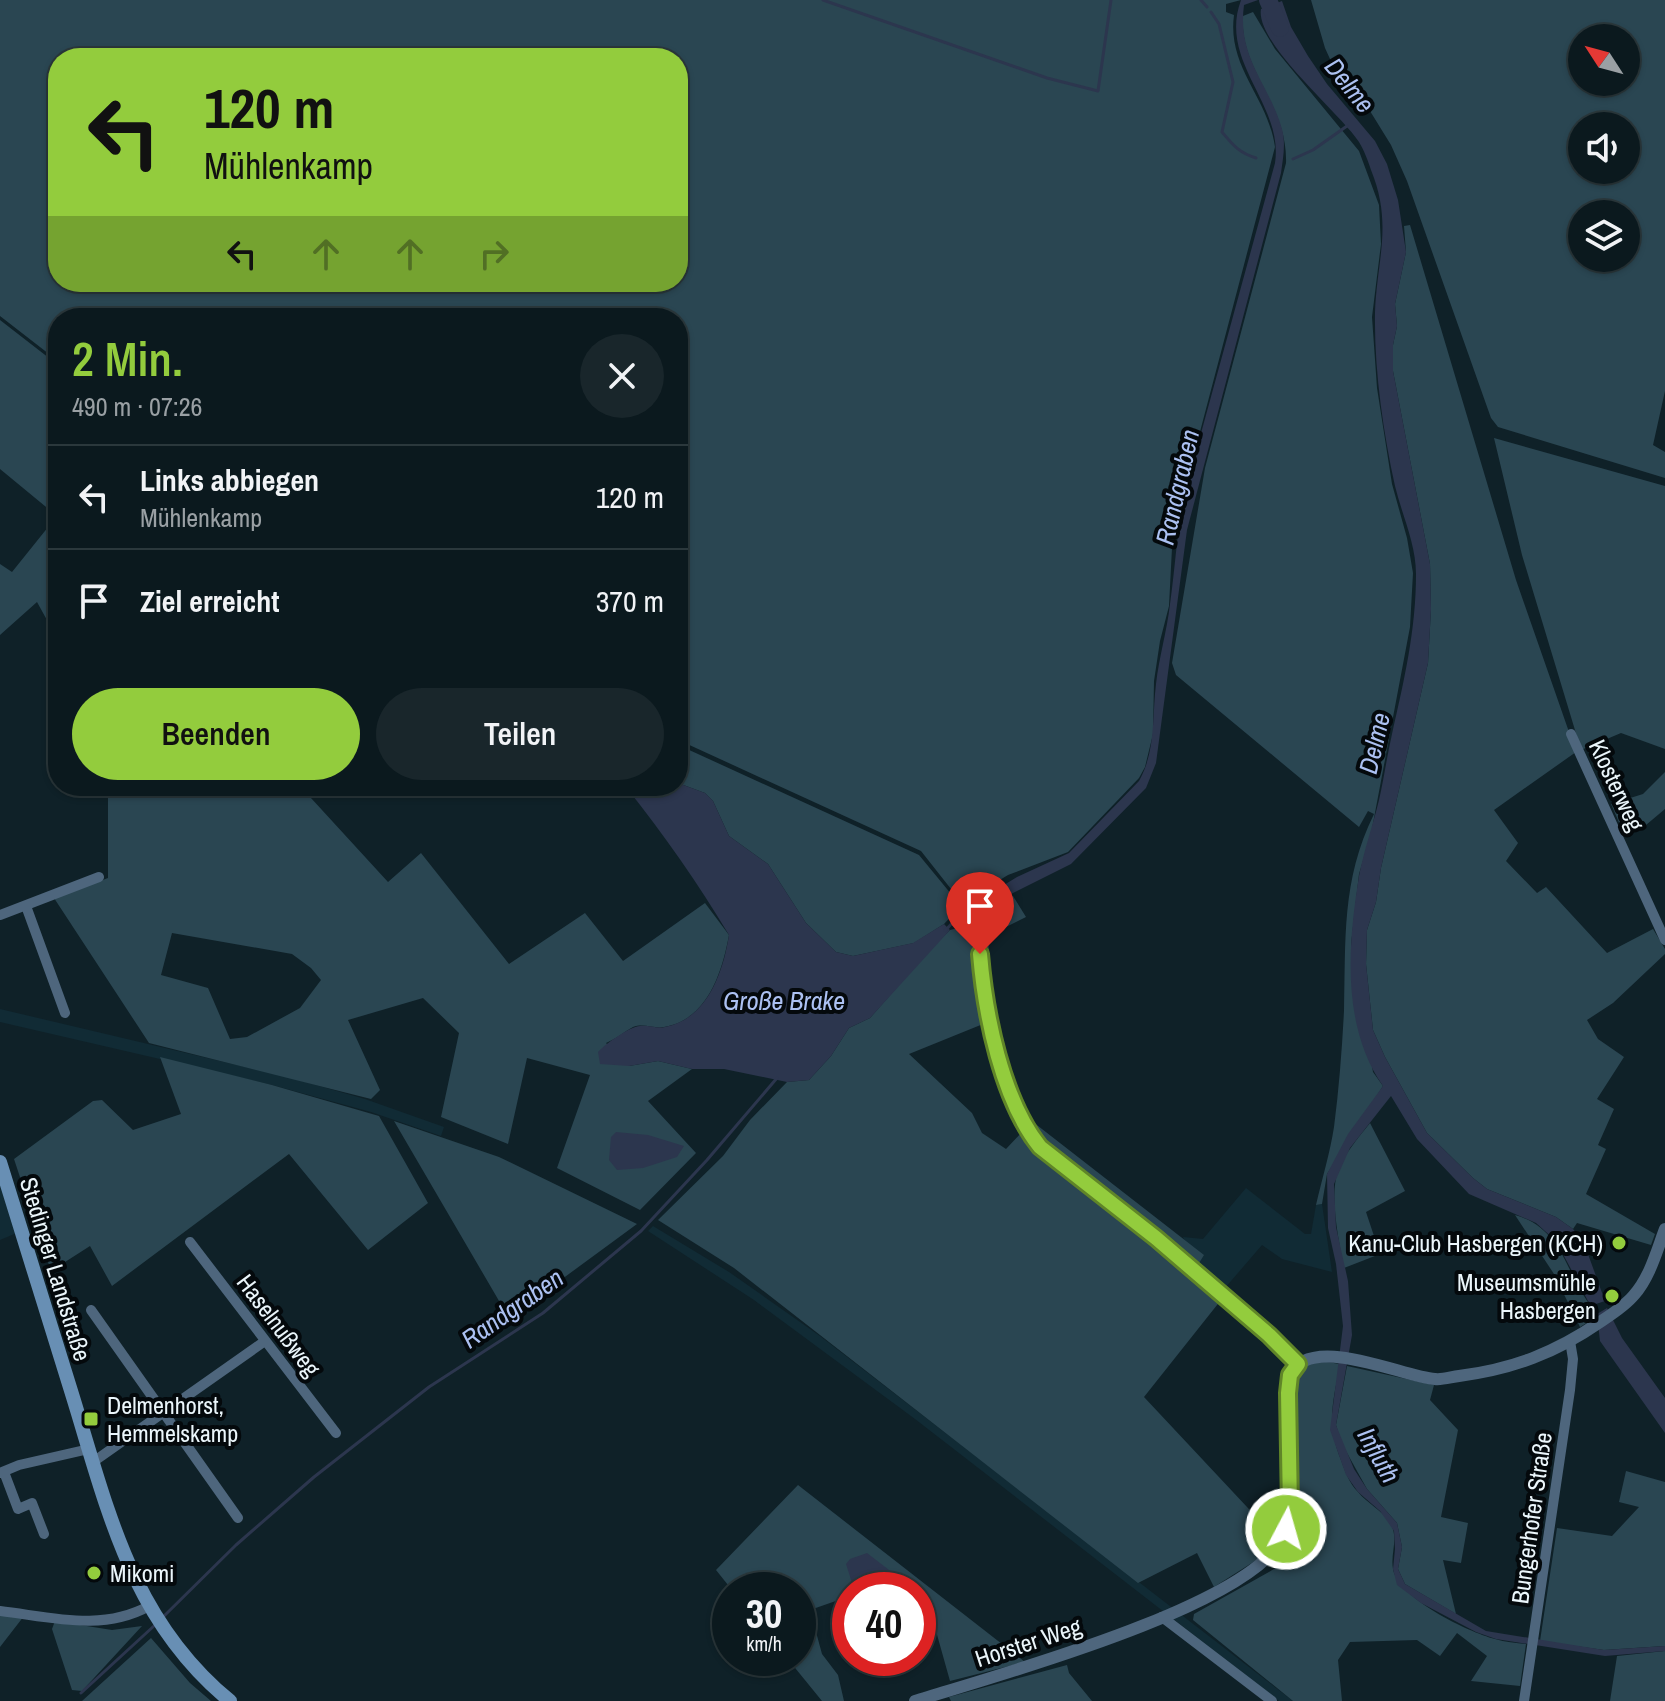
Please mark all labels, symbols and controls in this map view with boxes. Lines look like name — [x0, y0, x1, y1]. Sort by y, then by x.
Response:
north arrow — [1568, 24, 1640, 96]
map controls — [1568, 24, 1640, 272]
water label: Delme — [1317, 50, 1383, 120]
text: 120 m — [204, 70, 334, 145]
icon: left — [72, 80, 176, 184]
button: sound — [1568, 112, 1640, 184]
text: Mühlenkamp — [204, 142, 373, 190]
button: layers — [1568, 200, 1640, 272]
icon: left — [220, 232, 264, 276]
icon: ahead — [304, 232, 348, 276]
icon: ahead — [388, 232, 432, 276]
icon: right — [472, 232, 516, 276]
text: 2 Min. — [72, 326, 183, 391]
button: close — [580, 334, 664, 418]
text: 490 m · 07:26 — [72, 389, 202, 424]
water label: Randgraben — [1147, 426, 1207, 548]
text: Links abbiegen — [140, 460, 319, 500]
icon: left — [72, 475, 116, 519]
text: 120 m — [596, 477, 664, 517]
text: Mühlenkamp — [140, 500, 262, 535]
icon: arrive — [72, 579, 116, 623]
text: Ziel erreicht — [140, 581, 279, 621]
text: 370 m — [596, 581, 664, 621]
button: Beenden — [72, 688, 360, 780]
button: Teilen — [376, 688, 664, 780]
water label: Delme — [1350, 709, 1398, 777]
street label: Klosterweg — [1582, 734, 1652, 836]
pin — [946, 872, 1014, 954]
icon: arrive — [958, 884, 1002, 928]
water label: Große Brake — [723, 983, 845, 1018]
street label: Stedinger Landstraße — [13, 1173, 99, 1365]
place label: Kanu-Club Hasbergen (KCH) — [1348, 1227, 1603, 1259]
marker: Kanu-Club Hasbergen (KCH) — [1610, 1234, 1628, 1252]
water label: Randgraben — [454, 1260, 570, 1356]
place label: Museumsmühle Hasbergen — [1457, 1266, 1596, 1326]
street label: Haselnußweg — [230, 1267, 328, 1383]
marker: Museumsmühle Hasbergen — [1603, 1287, 1621, 1305]
place label: Delmenhorst, Hemmelskamp — [107, 1389, 238, 1449]
marker: Delmenhorst, Hemmelskamp — [82, 1410, 100, 1428]
water label: Influth — [1350, 1421, 1408, 1489]
street label: Bungerhofer Straße — [1503, 1430, 1559, 1606]
position arrow — [1244, 1487, 1328, 1571]
place label: Mikomi — [110, 1557, 175, 1589]
marker: Mikomi — [85, 1564, 103, 1582]
speed limit sign: 40 — [832, 1572, 936, 1676]
text: 30 — [746, 1587, 782, 1640]
street label: Horster Weg — [971, 1610, 1085, 1674]
text: km/h — [746, 1630, 782, 1657]

